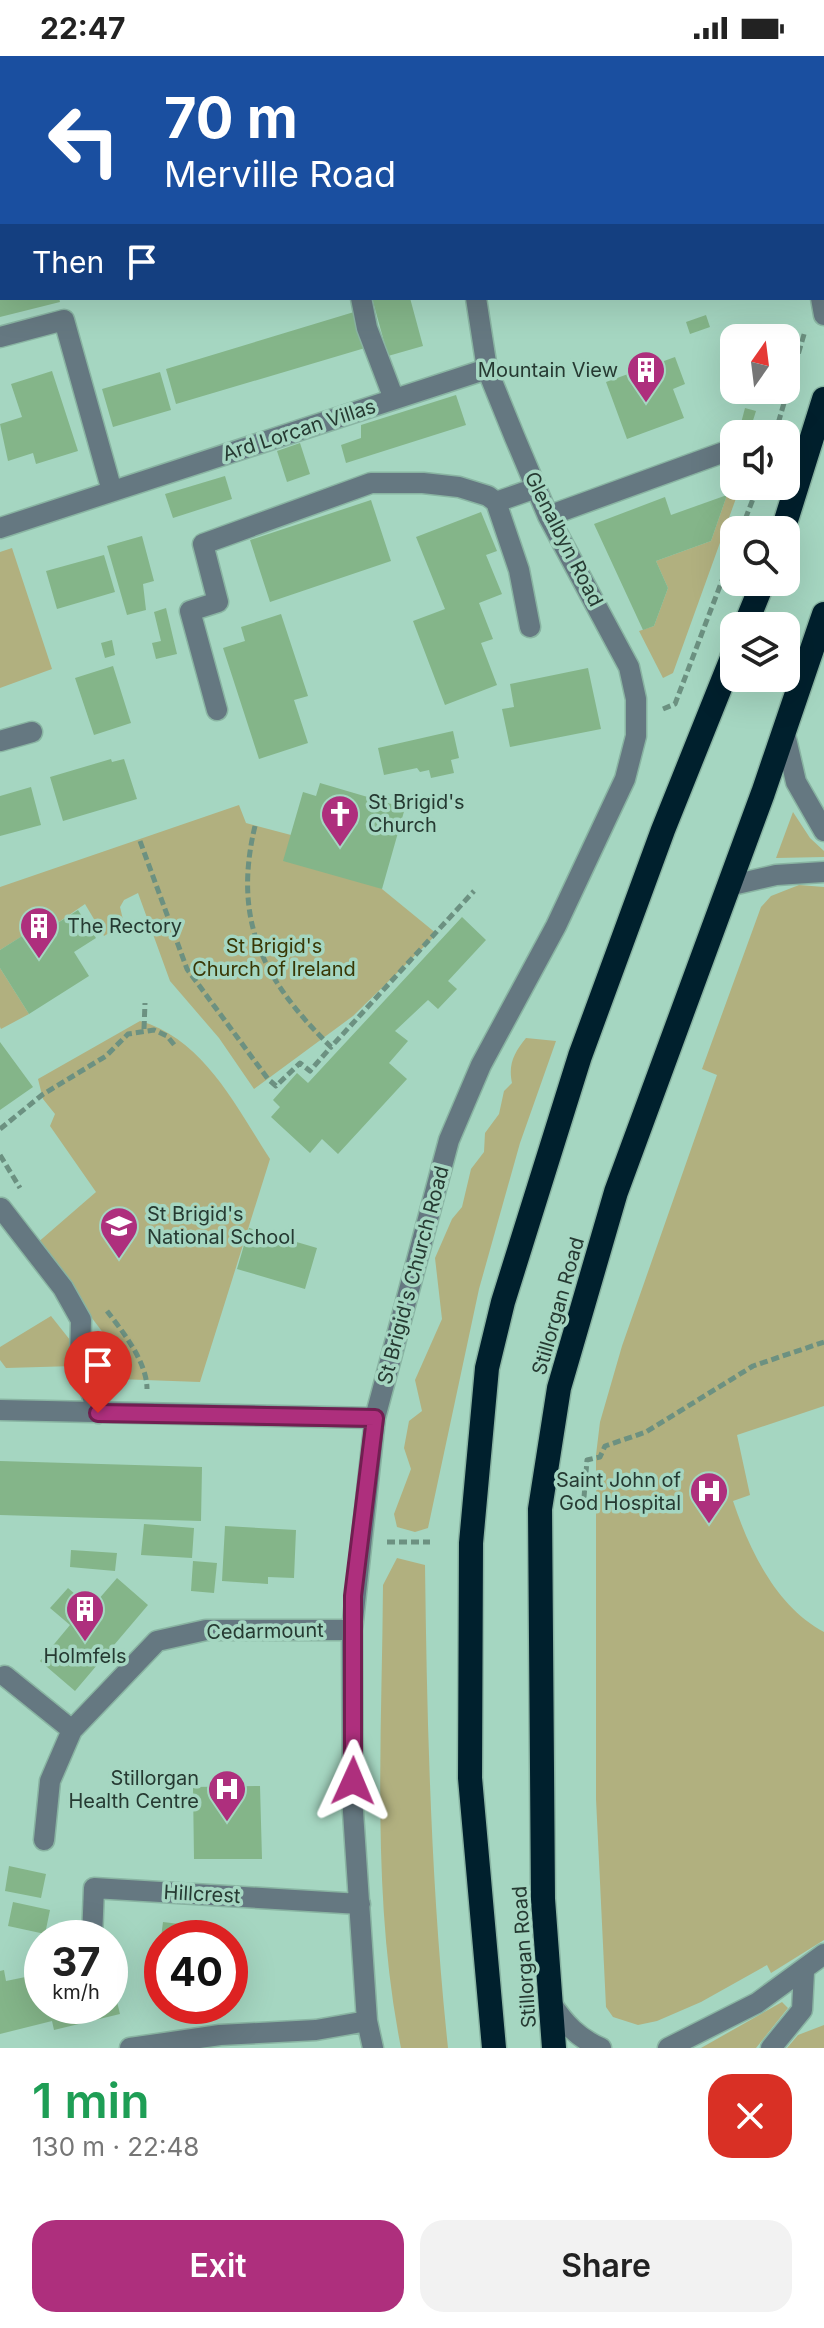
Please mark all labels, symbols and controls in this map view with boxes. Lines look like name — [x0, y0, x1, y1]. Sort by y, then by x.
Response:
text: 22:47 — [40, 10, 126, 46]
text: 70 m — [164, 84, 298, 152]
icon: left — [32, 88, 136, 192]
text: Merville Road — [164, 152, 396, 196]
icon: arrive — [120, 240, 164, 284]
text: Then — [32, 244, 104, 280]
north arrow — [720, 324, 800, 404]
map controls — [720, 324, 800, 692]
building icon: Mountain View — [625, 349, 667, 404]
place label: Mountain View — [478, 358, 618, 382]
street label: Ard Lorcan Villas — [219, 394, 379, 466]
button: sound — [720, 420, 800, 500]
street label: Glenalbyn Road — [520, 468, 608, 610]
button: search — [720, 516, 800, 596]
button: layers — [720, 612, 800, 692]
place label: St Brigid's Church — [368, 790, 465, 837]
church icon: St Brigid's Church — [319, 793, 361, 848]
building icon: The Rectory — [18, 905, 60, 960]
place label: The Rectory — [67, 914, 182, 938]
park label: St Brigid's Church of Ireland — [192, 934, 356, 981]
street label: St Brigid's Church Road — [372, 1163, 454, 1387]
place label: St Brigid's National School — [147, 1202, 295, 1249]
school or university icon: St Brigid's National School — [98, 1205, 140, 1260]
street label: Stillorgan Road — [527, 1234, 589, 1378]
pin — [64, 1331, 132, 1413]
icon: arrive — [76, 1343, 120, 1387]
place label: Saint John of God Hospital — [556, 1468, 682, 1515]
hospital icon: Saint John of God Hospital — [688, 1470, 730, 1525]
building icon: Holmfels — [64, 1588, 106, 1643]
street label: Cedarmount — [206, 1618, 324, 1644]
place label: Holmfels — [43, 1644, 127, 1668]
position arrow — [311, 1739, 395, 1823]
place label: Stillorgan Health Centre — [68, 1766, 199, 1813]
hospital icon: Stillorgan Health Centre — [206, 1768, 248, 1823]
street label: Hillcrest — [163, 1880, 241, 1908]
street label: Stillorgan Road — [507, 1885, 541, 2029]
speed limit sign: 40 — [144, 1920, 248, 2024]
text: 37 — [51, 1937, 101, 1986]
text: km/h — [52, 1980, 100, 2004]
text: 1 min — [32, 2071, 150, 2130]
button: close — [708, 2074, 792, 2158]
text: 130 m · 22:48 — [32, 2131, 199, 2162]
button: Exit — [32, 2220, 404, 2312]
button: Share — [420, 2220, 792, 2312]

